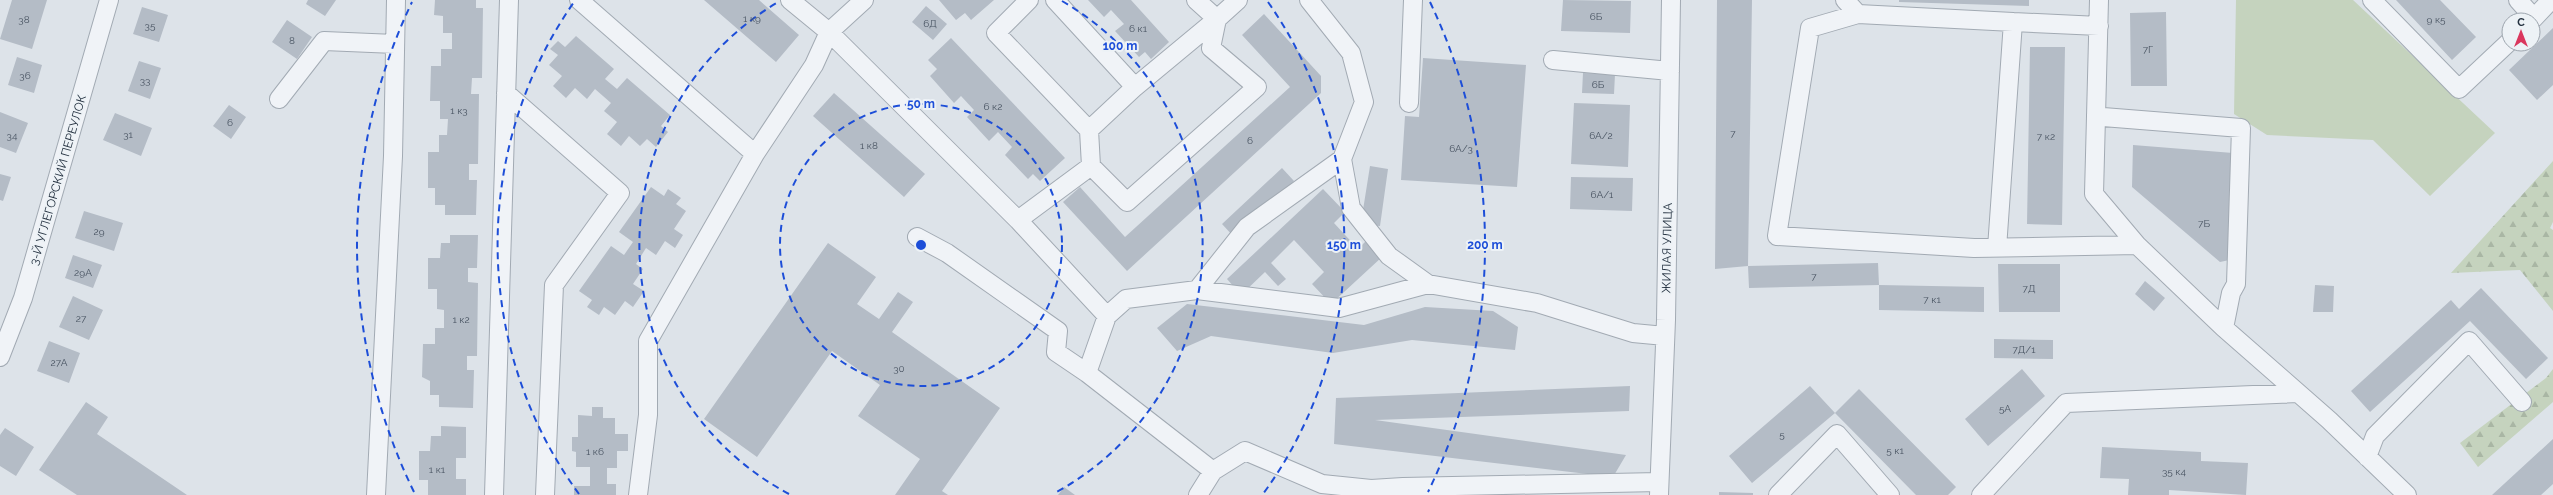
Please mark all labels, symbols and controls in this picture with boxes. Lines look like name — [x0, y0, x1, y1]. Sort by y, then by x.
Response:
house number: 6Б — [1590, 11, 1603, 22]
north arrow — [2501, 12, 2541, 52]
house number: 1 к9 — [743, 13, 761, 24]
house number: 38 — [18, 14, 30, 25]
house number: 9 к5 — [2426, 14, 2446, 25]
text: С — [2517, 16, 2525, 29]
house number: 6Д — [923, 18, 937, 29]
house number: 35 — [145, 20, 156, 31]
house number: 6 к1 — [1129, 23, 1148, 34]
house number: 8 — [289, 35, 295, 46]
text: 100 m — [1103, 39, 1137, 53]
house number: 7Г — [2143, 44, 2153, 55]
house number: 36 — [19, 70, 31, 81]
house number: 33 — [140, 75, 150, 86]
house number: 6Б — [1592, 79, 1605, 90]
street label: 3-Й УГЛЕГОРСКИЙ ПЕРЕУЛОК — [27, 93, 89, 267]
text: 50 m — [907, 97, 935, 111]
house number: 6 к2 — [984, 101, 1003, 112]
house number: 1 к3 — [450, 105, 468, 116]
house number: 6 — [227, 117, 233, 128]
house number: 7 — [1730, 128, 1736, 139]
house number: 31 — [123, 129, 134, 140]
house number: 34 — [7, 130, 18, 141]
house number: 6А/2 — [1589, 130, 1613, 141]
house number: 7 к2 — [2037, 131, 2055, 142]
house number: 6 — [1247, 135, 1253, 146]
house number: 1 к8 — [860, 140, 878, 151]
house number: 6А/3 — [1449, 143, 1473, 154]
house number: 6А/1 — [1591, 189, 1614, 200]
street label: ЖИЛАЯ УЛИЦА — [1659, 203, 1675, 293]
house number: 7Б — [2198, 218, 2210, 229]
house number: 29 — [93, 226, 105, 237]
centre of rings — [914, 238, 928, 252]
text: 150 m — [1327, 238, 1361, 252]
text: 200 m — [1467, 238, 1503, 252]
house number: 29А — [74, 267, 92, 278]
house number: 7 — [1811, 271, 1817, 282]
house number: 7Д — [2023, 283, 2036, 294]
house number: 7 к1 — [1923, 294, 1941, 305]
house number: 27 — [76, 313, 87, 324]
house number: 1 к2 — [452, 314, 470, 325]
house number: 7Д/1 — [2013, 344, 2036, 355]
house number: 27А — [51, 357, 68, 368]
house number: 30 — [893, 363, 905, 374]
house number: 5А — [1999, 403, 2011, 414]
house number: 5 — [1779, 429, 1785, 440]
house number: 5 к1 — [1886, 445, 1904, 456]
house number: 1 к6 — [586, 446, 604, 457]
house number: 1 к1 — [429, 464, 446, 475]
house number: 35 к4 — [2162, 466, 2187, 477]

